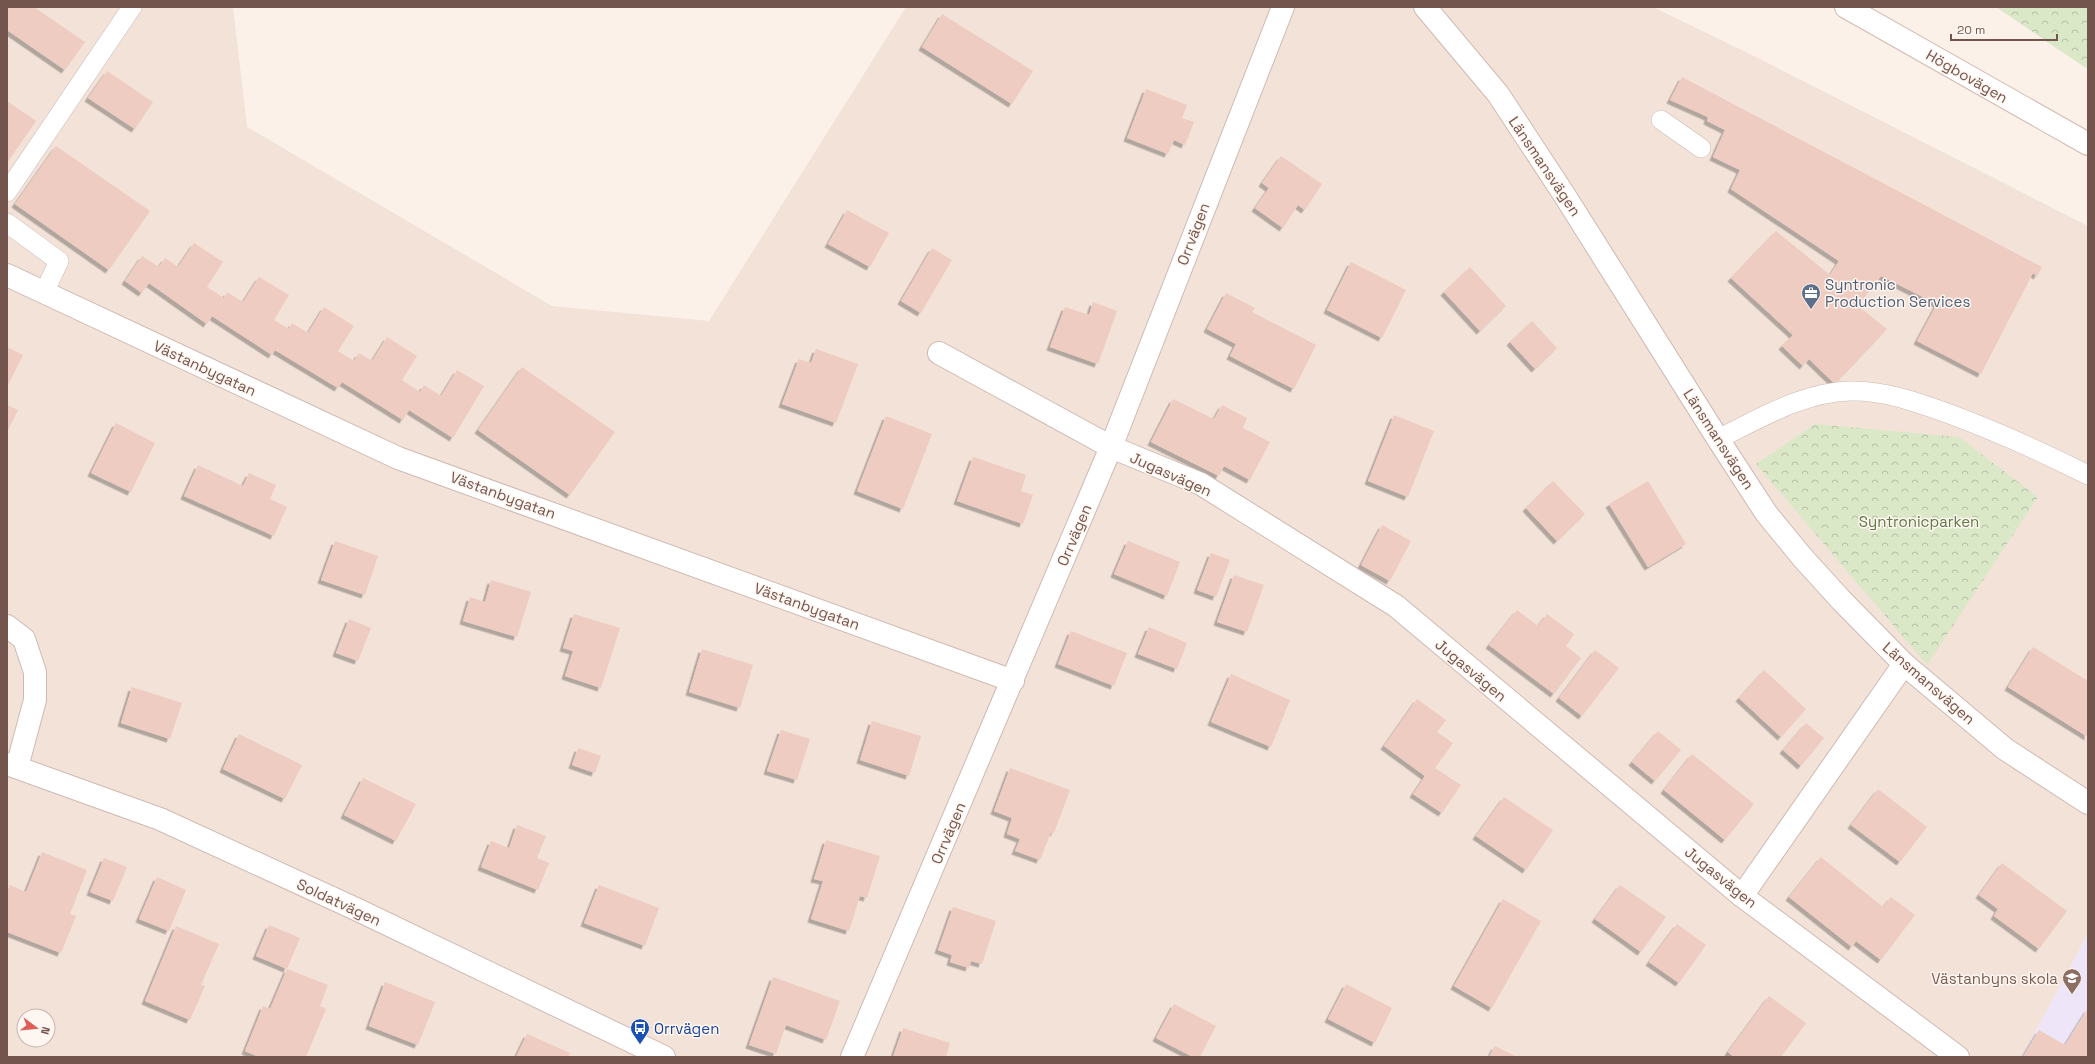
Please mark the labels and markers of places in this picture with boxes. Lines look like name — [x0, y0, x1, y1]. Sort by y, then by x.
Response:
place label: Syntronic Production Services — [1825, 275, 1970, 311]
office icon: Syntronic Production Services — [1800, 282, 1822, 310]
school or university icon: Västanbyns skola — [2061, 967, 2083, 995]
place label: Västanbyns skola — [1931, 969, 2058, 988]
bus stop icon: Orrvägen — [629, 1017, 651, 1045]
place label: Orrvägen — [654, 1019, 719, 1038]

